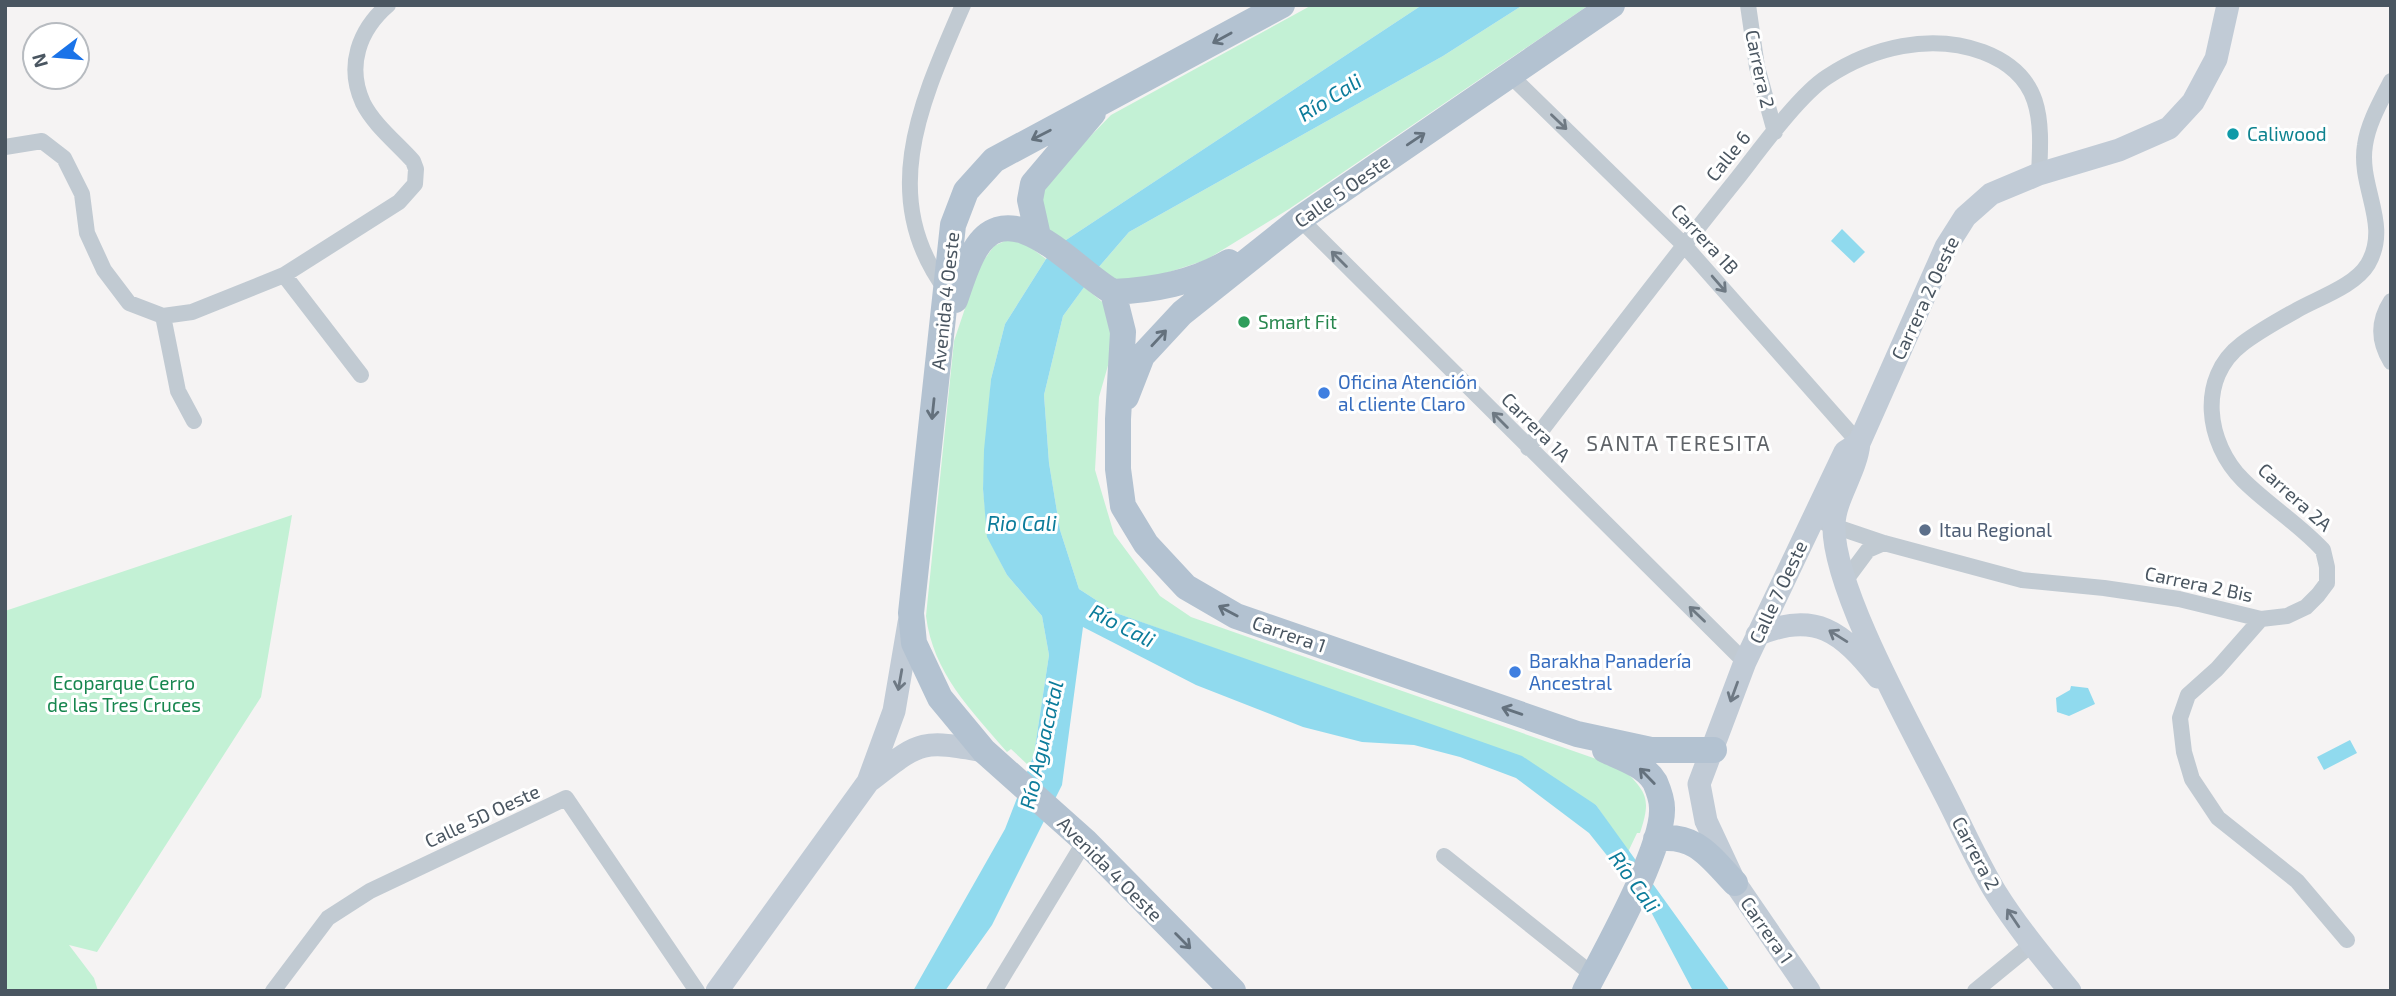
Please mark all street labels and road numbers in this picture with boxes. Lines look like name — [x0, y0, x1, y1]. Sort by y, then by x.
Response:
street label: Carrera 2 — [1741, 28, 1780, 110]
street label: Calle 6 — [1700, 126, 1755, 185]
street label: Calle 5 Oeste — [1289, 149, 1394, 232]
street label: Carrera 1B — [1667, 199, 1744, 279]
street label: Avenida 4 Oeste — [926, 231, 963, 371]
street label: Carrera 2 Oeste — [1886, 232, 1963, 363]
street label: Carrera 1A — [1497, 387, 1576, 466]
street label: Carrera 2A — [2254, 458, 2337, 536]
street label: Calle 7 Oeste — [1744, 537, 1811, 647]
street label: Carrera 2 Bis — [2143, 561, 2255, 606]
street label: Carrera 1 — [1249, 610, 1329, 657]
street label: Calle 5D Oeste — [421, 779, 543, 852]
street label: Avenida 4 Oeste — [1053, 811, 1168, 926]
street label: Carrera 2 — [1948, 812, 2005, 893]
street label: Carrera 1 — [1736, 892, 1799, 968]

